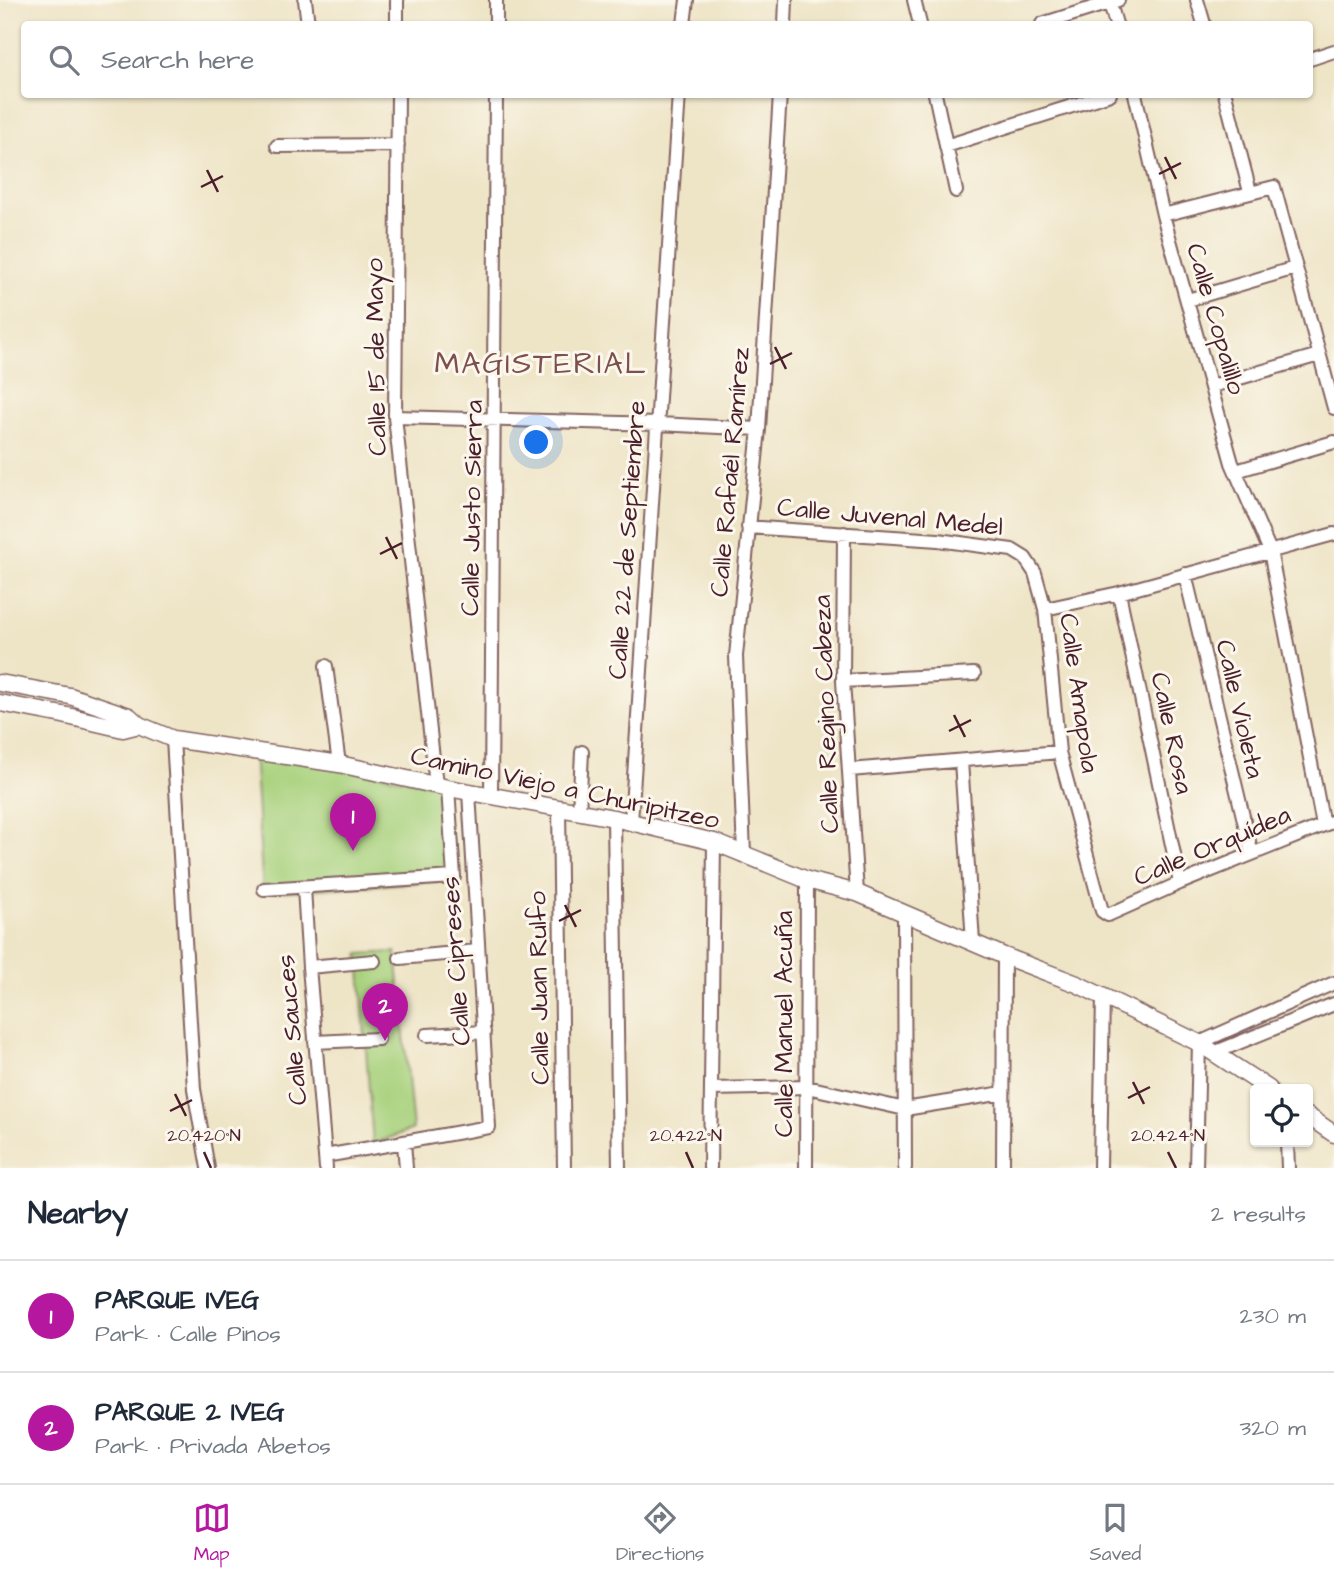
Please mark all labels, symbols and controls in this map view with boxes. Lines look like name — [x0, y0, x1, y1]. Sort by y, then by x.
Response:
search box — [21, 21, 1313, 98]
icon: search — [45, 41, 83, 79]
text: Search here — [101, 42, 254, 78]
street label: Calle Copalillo — [1177, 239, 1255, 399]
street label: Calle 15 de Mayo — [356, 257, 398, 456]
district label: MAGISTERIAL — [435, 343, 648, 385]
street label: Calle Rafaél Ramírez — [701, 346, 759, 598]
street label: Calle Justo Sierra — [452, 399, 492, 617]
street label: Calle 22 de Septiembre — [599, 399, 655, 681]
your location — [519, 425, 553, 459]
street label: Calle Juvenal Medel — [776, 489, 1004, 545]
street label: Calle Regino Cabeza — [804, 594, 850, 834]
street label: Calle Amapola — [1050, 611, 1108, 775]
street label: Calle Violeta — [1207, 636, 1273, 782]
street label: Calle Rosa — [1142, 669, 1202, 797]
street label: Camino Viejo a Churipitzeo — [407, 738, 723, 838]
pin: 1 — [330, 793, 376, 851]
street label: Calle Orquídea — [1128, 797, 1296, 895]
street label: Calle Cipreses — [432, 875, 480, 1047]
street label: Calle Juan Rulfo — [519, 890, 559, 1085]
street label: Calle Manuel Acuña — [766, 911, 802, 1137]
street label: Calle Sauces — [267, 953, 317, 1107]
pin: 2 — [362, 983, 408, 1041]
map controls — [1250, 1084, 1313, 1147]
button: locate — [1250, 1084, 1313, 1147]
text: 20.420°N — [167, 1123, 241, 1148]
text: 20.422°N — [650, 1123, 722, 1148]
text: 20.424°N — [1131, 1123, 1205, 1148]
text: Nearby — [28, 1193, 128, 1235]
text: 2 results — [1211, 1198, 1306, 1230]
text: PARQUE IVEG — [95, 1282, 259, 1318]
text: 1 — [50, 1300, 52, 1332]
text: 230 m — [1240, 1300, 1306, 1332]
text: Park · Calle Pinos — [95, 1318, 281, 1350]
text: PARQUE 2 IVEG — [95, 1394, 285, 1430]
text: 2 — [44, 1412, 58, 1444]
text: 320 m — [1240, 1412, 1306, 1444]
text: Park · Privada Abetos — [95, 1430, 331, 1462]
tab: Map — [193, 1499, 231, 1568]
tab: Directions — [616, 1499, 704, 1568]
tab: Saved — [1090, 1499, 1141, 1568]

